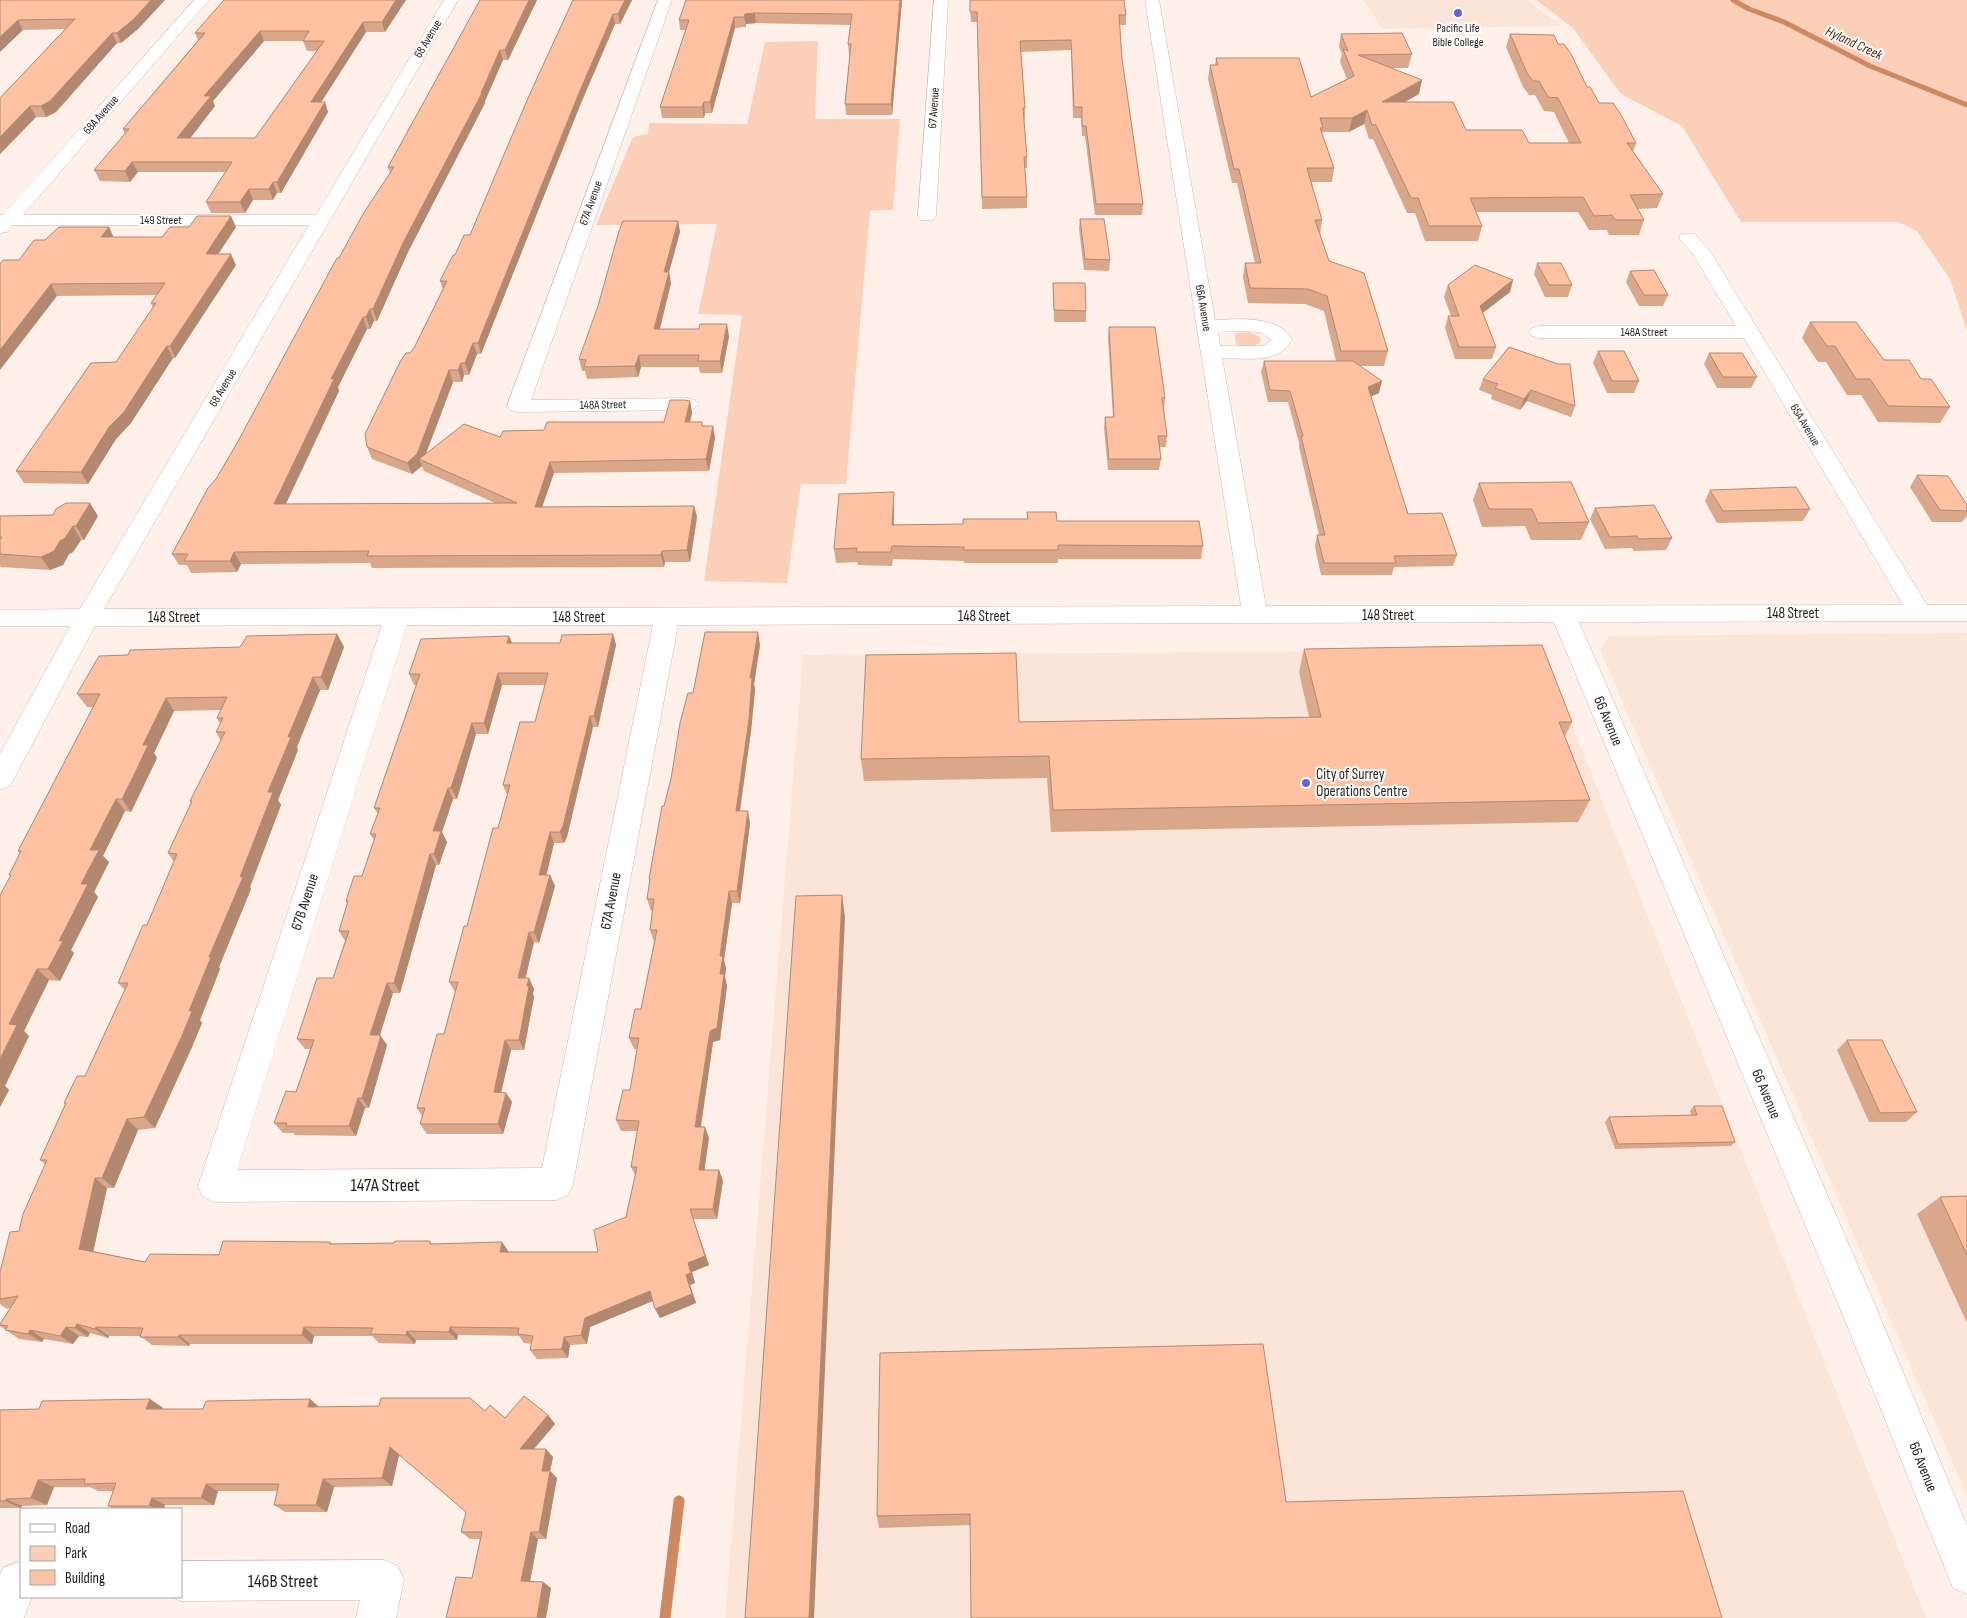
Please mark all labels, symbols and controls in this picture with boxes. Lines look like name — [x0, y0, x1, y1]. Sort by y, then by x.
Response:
marker: Pacific Life Bible College — [1452, 7, 1464, 19]
street label: 68 Avenue — [411, 17, 445, 61]
place label: Pacific Life Bible College — [1432, 21, 1484, 50]
water label: Hyland Creek — [1823, 22, 1886, 64]
street label: 67 Avenue — [925, 87, 943, 129]
street label: 68A Avenue — [80, 92, 122, 138]
street label: 67A Avenue — [576, 179, 606, 227]
street label: 149 Street — [140, 213, 182, 228]
street label: 66A Avenue — [1192, 284, 1214, 333]
street label: 148A Street — [1621, 325, 1668, 340]
street label: 68 Avenue — [206, 366, 240, 410]
street label: 148A Street — [579, 397, 627, 413]
street label: 65A Avenue — [1787, 401, 1823, 449]
street label: 148 Street — [1767, 604, 1820, 623]
street label: 148 Street — [1362, 606, 1415, 625]
street label: 148 Street — [958, 607, 1011, 626]
street label: 148 Street — [148, 608, 201, 627]
street label: 148 Street — [553, 608, 606, 627]
street label: 66 Avenue — [1589, 693, 1627, 749]
place label: City of Surrey Operations Centre — [1316, 765, 1408, 801]
marker: City of Surrey Operations Centre — [1300, 777, 1312, 789]
street label: 67B Avenue — [287, 871, 323, 933]
street label: 67A Avenue — [596, 871, 626, 931]
street label: 66 Avenue — [1747, 1066, 1785, 1122]
street label: 147A Street — [350, 1175, 420, 1196]
street label: 66 Avenue — [1904, 1439, 1942, 1495]
legend — [20, 1508, 182, 1598]
text: Road — [65, 1519, 90, 1538]
text: Park — [65, 1544, 87, 1563]
text: Building — [65, 1569, 105, 1588]
street label: 146B Street — [248, 1571, 319, 1592]

